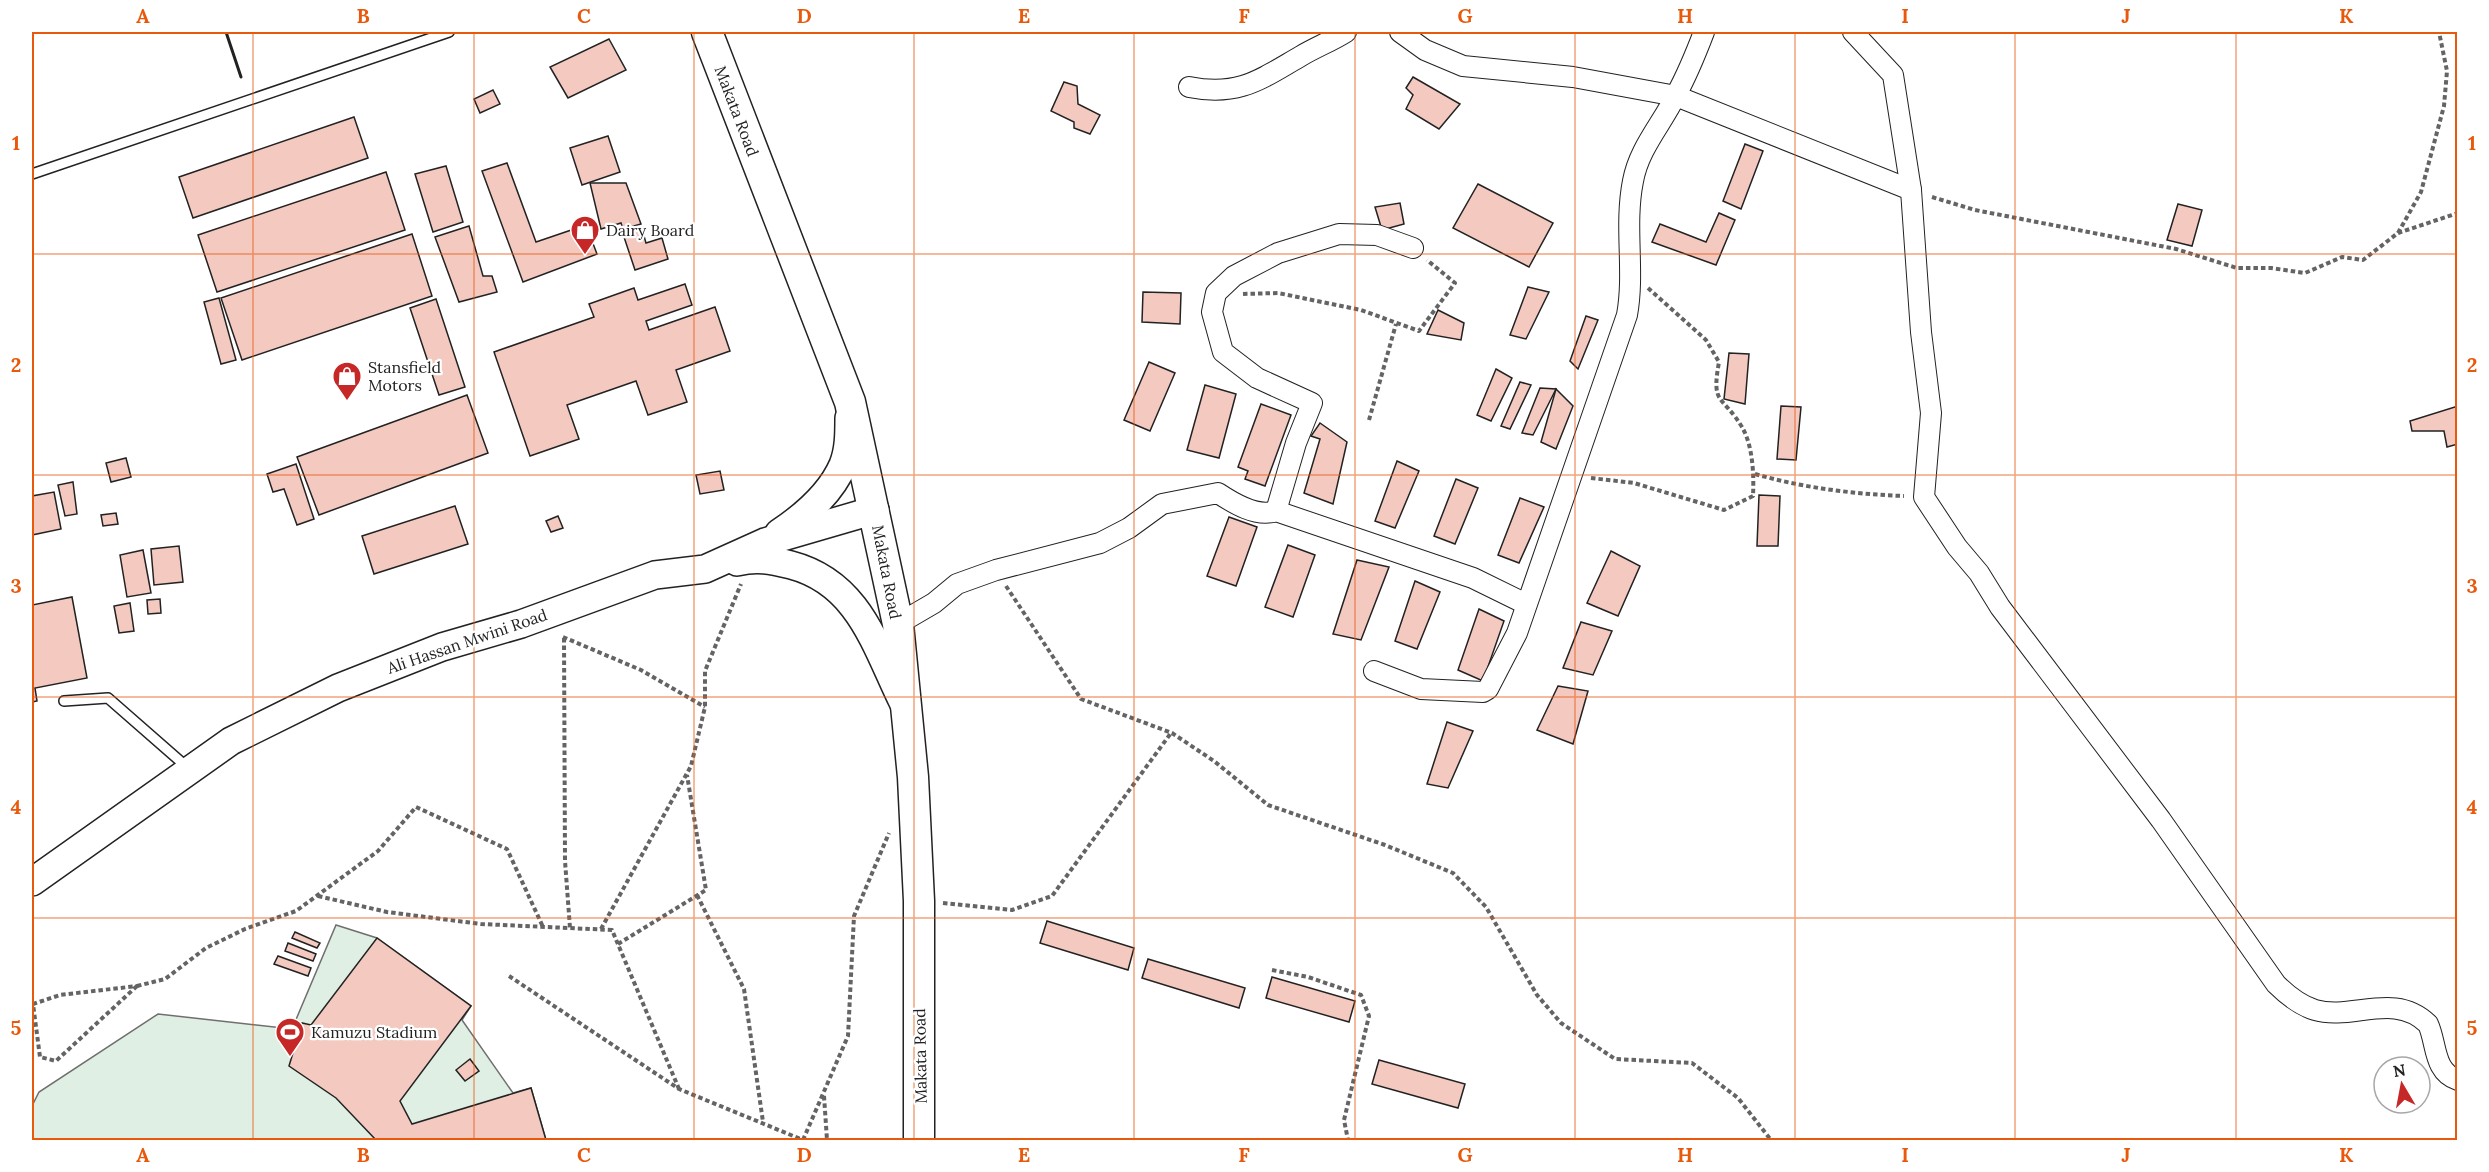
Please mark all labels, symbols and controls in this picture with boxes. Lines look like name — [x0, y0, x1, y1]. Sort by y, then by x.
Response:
text: A — [136, 3, 150, 28]
text: B — [356, 3, 370, 28]
text: C — [577, 3, 591, 28]
text: D — [796, 3, 812, 28]
text: E — [1018, 3, 1030, 28]
text: F — [1238, 3, 1250, 28]
text: G — [1457, 3, 1473, 28]
text: H — [1677, 3, 1693, 28]
text: I — [1901, 3, 1909, 28]
text: J — [2121, 3, 2131, 28]
text: K — [2339, 3, 2354, 28]
street label: Makata Road — [711, 63, 764, 160]
text: 1 — [12, 130, 20, 155]
text: 1 — [2468, 130, 2476, 155]
shop icon: Dairy Board — [569, 214, 601, 256]
place label: Dairy Board — [606, 220, 695, 240]
text: 2 — [11, 352, 21, 377]
text: 2 — [2467, 352, 2477, 377]
place label: Stansfield Motors — [368, 357, 442, 395]
shop icon: Stansfield Motors — [331, 360, 363, 402]
street label: Makata Road — [868, 523, 906, 621]
text: 3 — [10, 573, 22, 598]
text: 3 — [2466, 573, 2478, 598]
street label: Ali Hassan Mwini Road — [383, 604, 550, 678]
text: 4 — [11, 794, 22, 819]
text: 4 — [2467, 794, 2478, 819]
street label: Makata Road — [909, 1008, 931, 1104]
text: 5 — [11, 1015, 22, 1040]
text: 5 — [2467, 1015, 2478, 1040]
sports icon: Kamuzu Stadium — [274, 1016, 306, 1058]
place label: Kamuzu Stadium — [311, 1022, 437, 1042]
north arrow — [2372, 1055, 2432, 1115]
text: N — [2392, 1059, 2407, 1081]
text: A — [136, 1142, 150, 1167]
text: B — [356, 1142, 370, 1167]
text: C — [577, 1142, 591, 1167]
text: D — [796, 1142, 812, 1167]
text: E — [1018, 1142, 1030, 1167]
text: F — [1238, 1142, 1250, 1167]
text: G — [1457, 1142, 1473, 1167]
text: H — [1677, 1142, 1693, 1167]
text: I — [1901, 1142, 1909, 1167]
text: J — [2121, 1142, 2131, 1167]
text: K — [2339, 1142, 2354, 1167]

